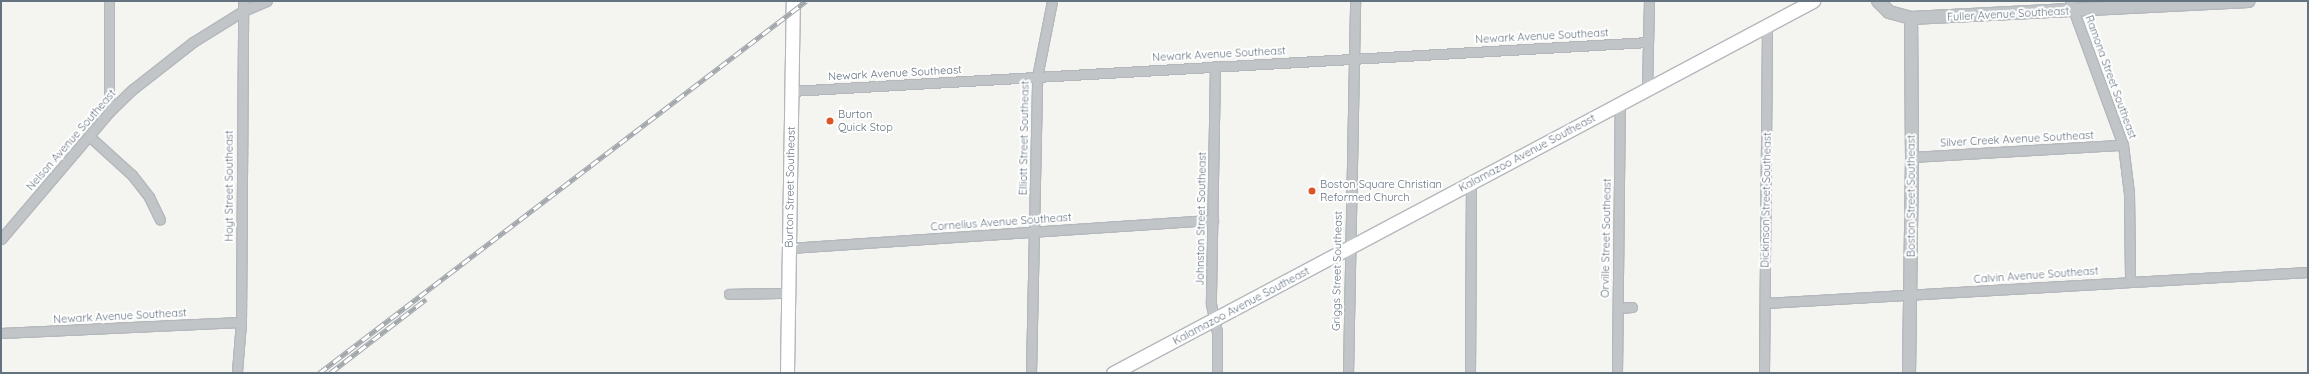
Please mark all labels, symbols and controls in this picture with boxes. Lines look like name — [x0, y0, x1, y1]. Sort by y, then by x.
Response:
street label: Fuller Avenue Southeast — [1947, 4, 2069, 24]
street label: Ramona Street Southeast — [2082, 13, 2140, 141]
street label: Newark Avenue Southeast — [1475, 26, 1609, 46]
street label: Newark Avenue Southeast — [1152, 44, 1286, 64]
street label: Newark Avenue Southeast — [828, 63, 962, 83]
street label: Elliott Street Southeast — [1016, 81, 1032, 195]
street label: Nelson Avenue Southeast — [24, 87, 118, 193]
place label: Burton Quick Stop — [838, 108, 893, 134]
street label: Kalamazoo Avenue Southeast — [1456, 111, 1598, 195]
marker: Burton Quick Stop — [825, 116, 835, 126]
street label: Burton Street Southeast — [782, 126, 798, 248]
street label: Silver Creek Avenue Southeast — [1940, 128, 2094, 150]
street label: Hoyt Street Southeast — [222, 130, 236, 242]
street label: Dickinson Street Southeast — [1758, 132, 1774, 268]
street label: Boston Street Southeast — [1904, 135, 1918, 257]
street label: Johnston Street Southeast — [1193, 152, 1209, 286]
place label: Boston Square Christian Reformed Church — [1320, 178, 1442, 204]
street label: Orville Street Southeast — [1598, 178, 1614, 298]
marker: Boston Square Christian Reformed Church — [1307, 186, 1317, 196]
street label: Cornelius Avenue Southeast — [930, 210, 1072, 234]
street label: Griggs Street Southeast — [1329, 211, 1345, 331]
street label: Kalamazoo Avenue Southeast — [1170, 264, 1312, 348]
street label: Calvin Avenue Southeast — [1973, 264, 2099, 286]
street label: Newark Avenue Southeast — [53, 306, 187, 326]

